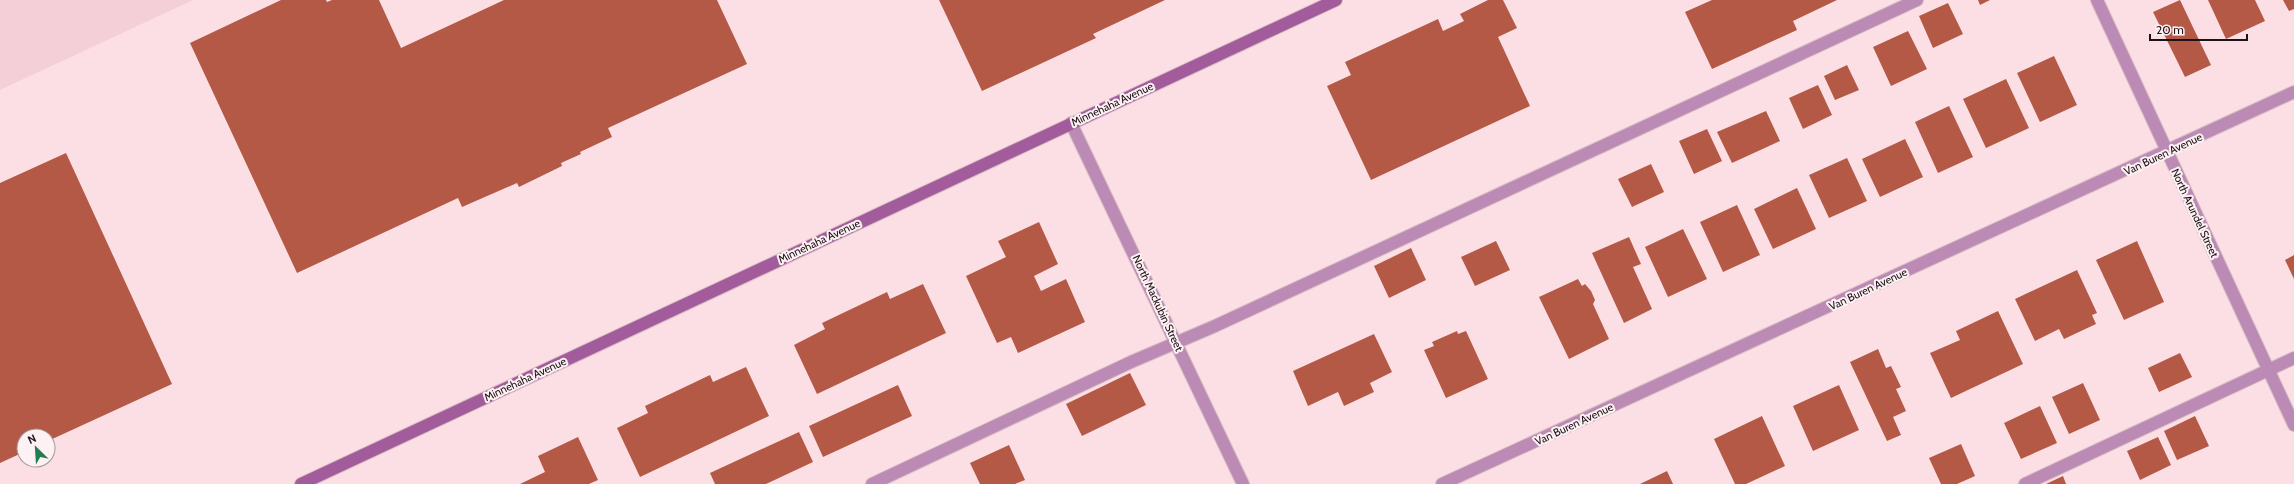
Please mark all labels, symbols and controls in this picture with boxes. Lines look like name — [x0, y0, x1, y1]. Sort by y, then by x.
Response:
scale bar — [2150, 16, 2247, 42]
text: 20 m — [2156, 22, 2184, 37]
street label: Minnehaha Avenue — [1069, 79, 1156, 129]
street label: Van Buren Avenue — [2122, 130, 2205, 178]
street label: North Arundel Street — [2168, 166, 2222, 260]
street label: Minnehaha Avenue — [776, 216, 863, 266]
street label: North Mackubin Street — [1130, 253, 1187, 354]
street label: Van Buren Avenue — [1827, 265, 1910, 313]
street label: Minnehaha Avenue — [482, 354, 569, 404]
street label: Van Buren Avenue — [1533, 400, 1616, 448]
north arrow — [16, 428, 56, 468]
text: N — [25, 431, 38, 447]

